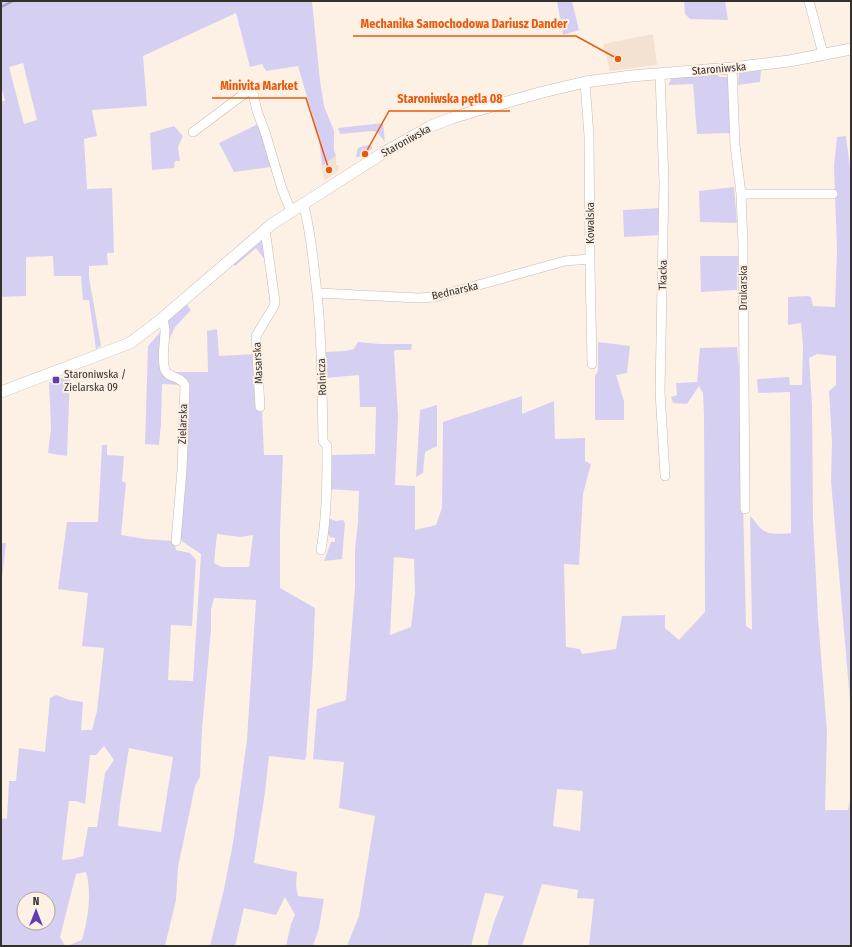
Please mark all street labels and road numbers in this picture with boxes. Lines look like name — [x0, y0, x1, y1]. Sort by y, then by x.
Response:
street label: Staroniwska — [691, 60, 747, 78]
street label: Staroniwska — [379, 122, 433, 160]
street label: Kowalska — [584, 202, 597, 244]
street label: Tkacka — [656, 260, 670, 290]
street label: Drukarska — [737, 265, 750, 311]
street label: Bednarska — [431, 279, 479, 303]
street label: Masarska — [250, 342, 266, 384]
street label: Rolnicza — [315, 358, 329, 396]
street label: Zielarska — [176, 404, 190, 444]

